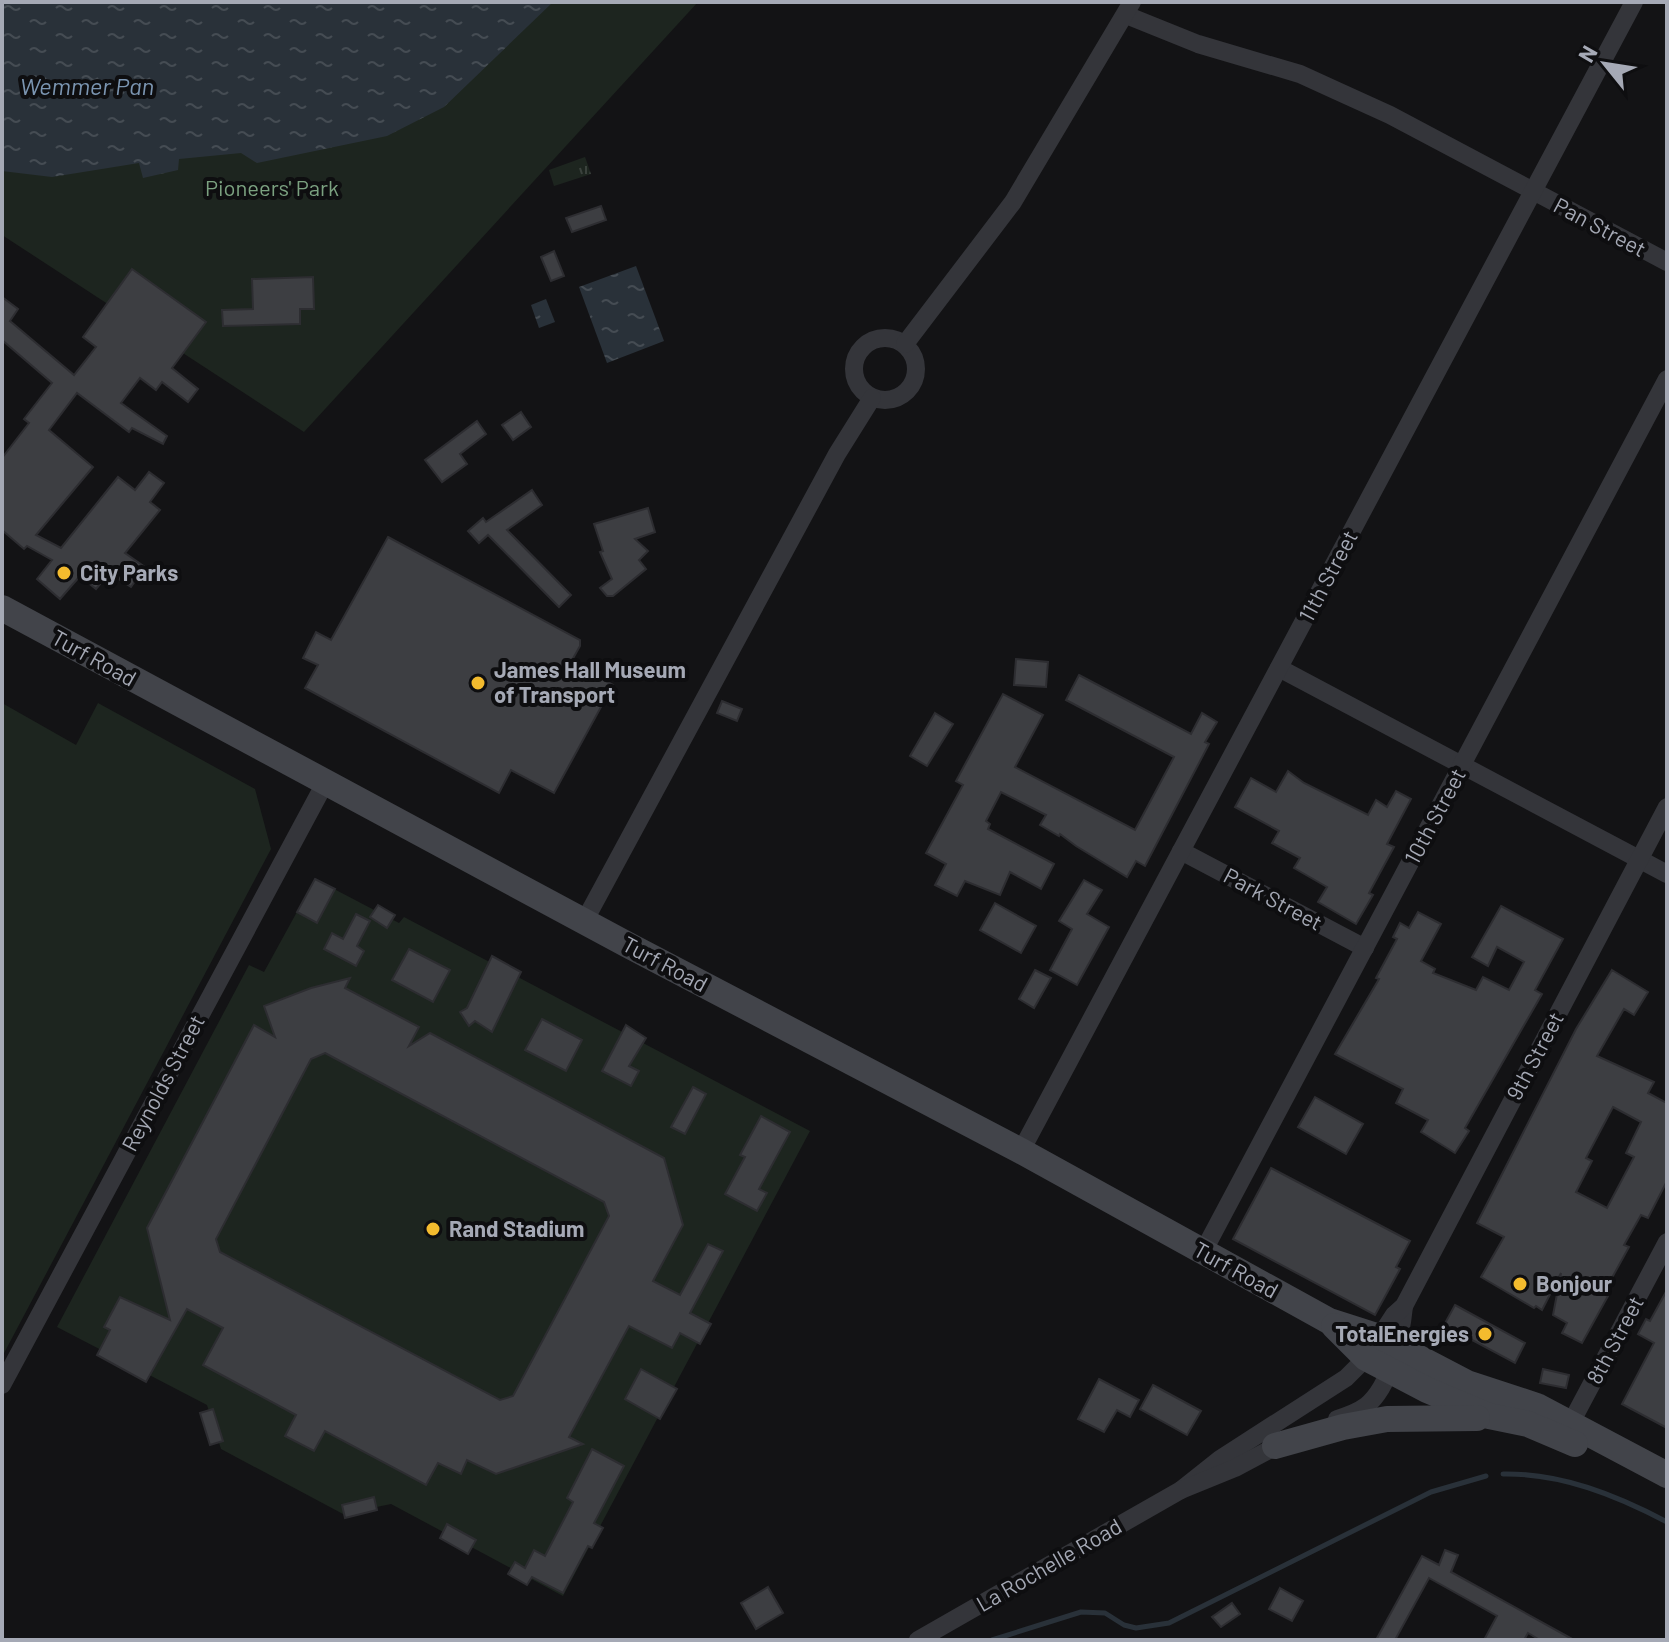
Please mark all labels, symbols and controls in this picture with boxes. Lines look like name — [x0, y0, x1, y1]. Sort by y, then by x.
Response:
north arrow — [1565, 24, 1645, 104]
text: N — [1572, 41, 1602, 66]
water label: Wemmer Pan — [20, 71, 154, 100]
park label: Pioneers' Park — [205, 174, 339, 200]
street label: Pan Street — [1550, 191, 1651, 261]
street label: 11th Street — [1292, 525, 1362, 626]
place label: City Parks — [80, 559, 178, 585]
marker: City Parks — [55, 564, 73, 582]
street label: Turf Road — [48, 623, 141, 691]
place label: James Hall Museum of Transport — [494, 656, 686, 707]
marker: James Hall Museum of Transport — [469, 674, 487, 692]
street label: 10th Street — [1398, 763, 1470, 868]
street label: Park Street — [1220, 861, 1327, 935]
street label: Turf Road — [619, 930, 712, 996]
street label: 9th Street — [1500, 1007, 1568, 1104]
street label: Reynolds Street — [115, 1010, 209, 1155]
place label: Rand Stadium — [449, 1215, 584, 1241]
marker: Rand Stadium — [424, 1220, 442, 1238]
street label: Turf Road — [1190, 1235, 1283, 1303]
place label: Bonjour — [1536, 1270, 1613, 1296]
marker: Bonjour — [1511, 1275, 1529, 1293]
street label: 8th Street — [1580, 1291, 1648, 1388]
place label: TotalEnergies — [1335, 1320, 1469, 1346]
marker: TotalEnergies — [1476, 1325, 1494, 1343]
street label: La Rochelle Road — [971, 1512, 1126, 1616]

